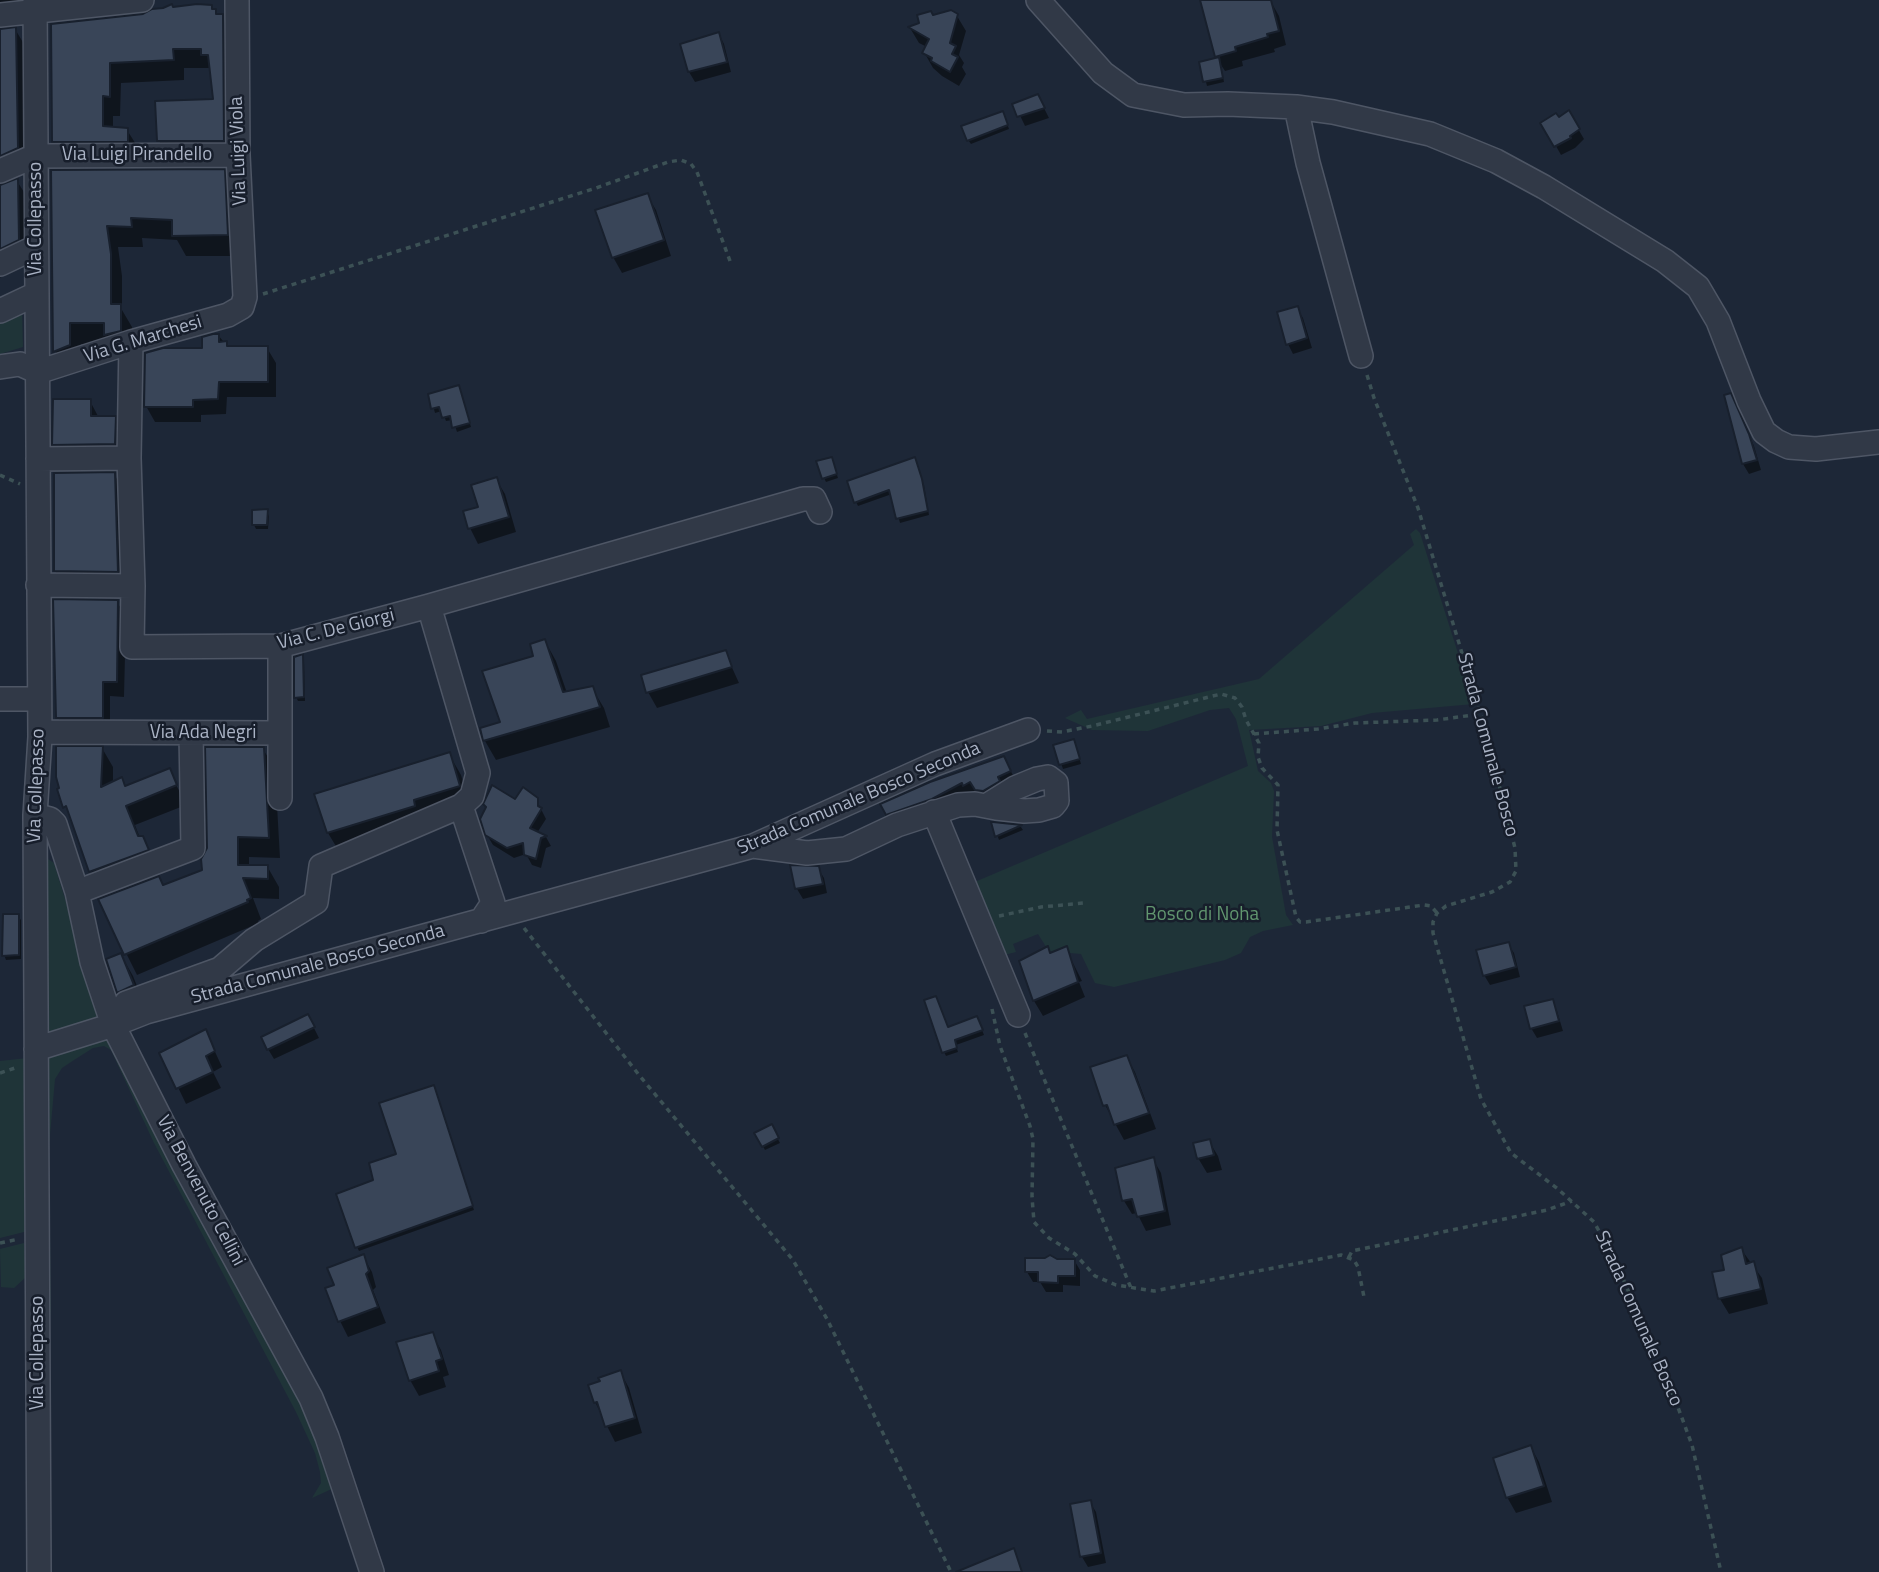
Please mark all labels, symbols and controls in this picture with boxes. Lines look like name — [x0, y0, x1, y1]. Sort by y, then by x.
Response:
street label: Via Luigi Viola — [226, 96, 252, 206]
street label: Via Luigi Pirandello — [62, 144, 212, 166]
street label: Via Collepasso — [25, 162, 47, 276]
street label: Via G. Marchesi — [81, 311, 205, 369]
street label: Via C. De Giorgi — [275, 604, 397, 656]
street label: Strada Comunale Bosco — [1451, 651, 1523, 839]
street label: Via Ada Negri — [150, 722, 256, 744]
street label: Via Collepasso — [24, 728, 50, 844]
street label: Strada Comunale Bosco Seconda — [734, 737, 984, 861]
park label: Bosco di Noha — [1145, 904, 1259, 926]
street label: Strada Comunale Bosco Seconda — [189, 920, 447, 1010]
street label: Via Benvenuto Cellini — [151, 1112, 249, 1270]
street label: Strada Comunale Bosco — [1589, 1228, 1687, 1410]
street label: Via Collepasso — [27, 1296, 49, 1410]

